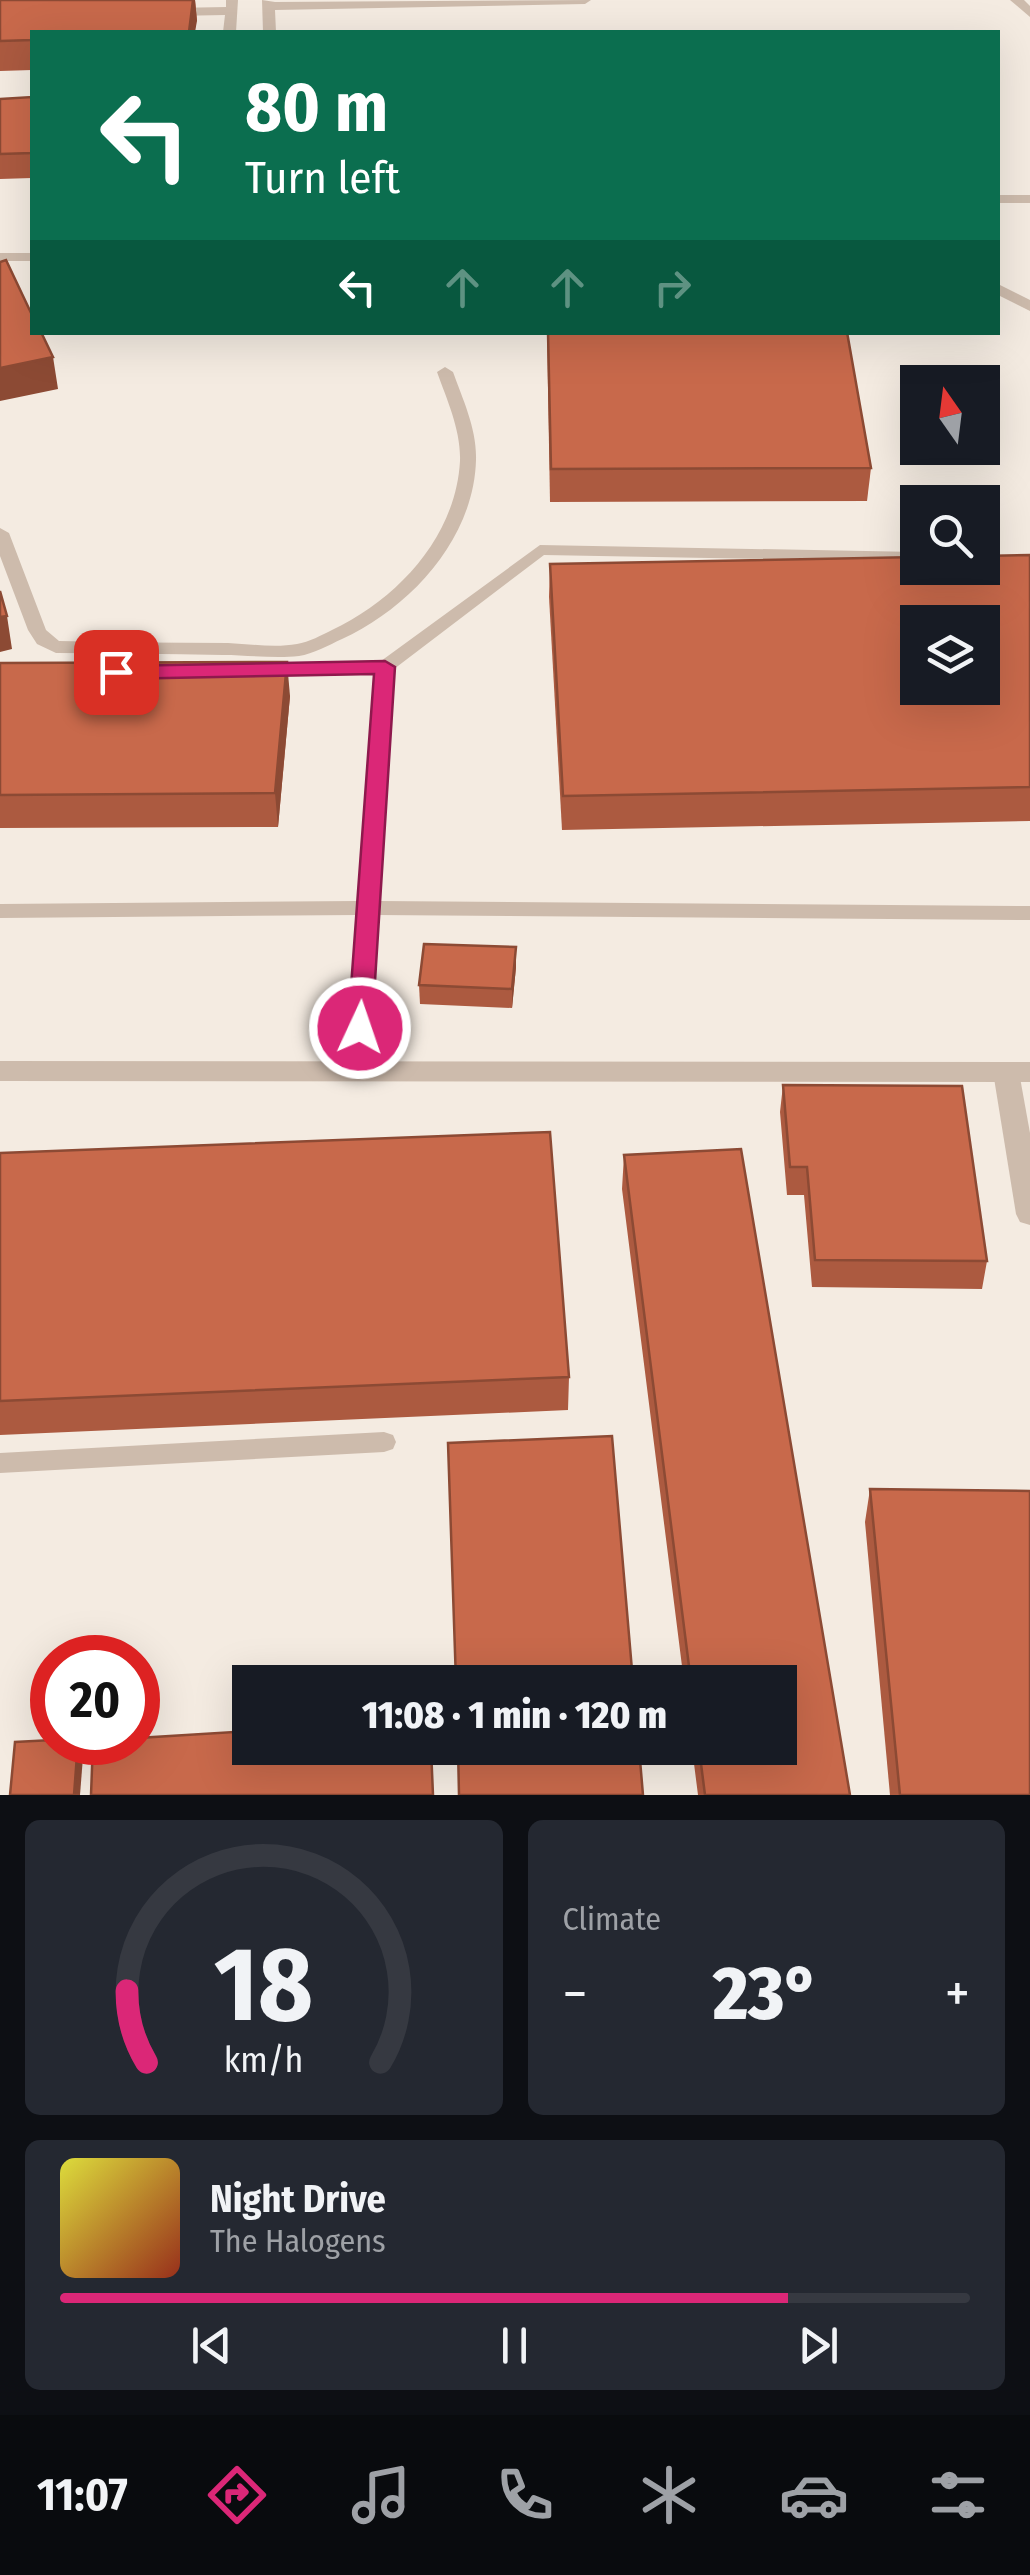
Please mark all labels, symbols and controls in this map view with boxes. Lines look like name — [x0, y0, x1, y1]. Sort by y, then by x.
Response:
text: 80 m — [245, 66, 388, 150]
icon: left — [80, 70, 210, 200]
text: Turn left — [245, 151, 400, 205]
icon: left — [330, 260, 385, 315]
icon: ahead — [435, 260, 490, 315]
icon: ahead — [540, 260, 595, 315]
icon: right — [645, 260, 700, 315]
north arrow — [900, 365, 1000, 465]
map controls — [900, 365, 1000, 705]
button: search — [900, 485, 1000, 585]
button: layers — [900, 605, 1000, 705]
pin — [74, 630, 159, 715]
icon: arrive — [89, 645, 144, 700]
position arrow — [308, 976, 412, 1080]
speed limit sign: 20 — [30, 1635, 160, 1765]
text: 11:08 · 1 min · 120 m — [362, 1692, 667, 1738]
text: Climate — [563, 1900, 661, 1938]
text: 18 — [214, 1923, 313, 2048]
text: 23° — [713, 1949, 819, 2039]
text: − — [563, 1961, 587, 2027]
text: + — [945, 1961, 970, 2027]
text: km/h — [224, 2039, 304, 2081]
text: Night Drive — [210, 2176, 386, 2222]
text: The Halogens — [210, 2222, 386, 2260]
icon: previous — [184, 2318, 239, 2373]
icon: pause — [487, 2318, 542, 2373]
icon: next — [791, 2318, 846, 2373]
icon: directions — [202, 2460, 272, 2530]
icon: music — [346, 2460, 416, 2530]
icon: phone — [490, 2460, 560, 2530]
icon: climate — [634, 2460, 704, 2530]
icon: car — [779, 2460, 849, 2530]
icon: filters — [923, 2460, 993, 2530]
text: 11:07 — [37, 2468, 128, 2522]

